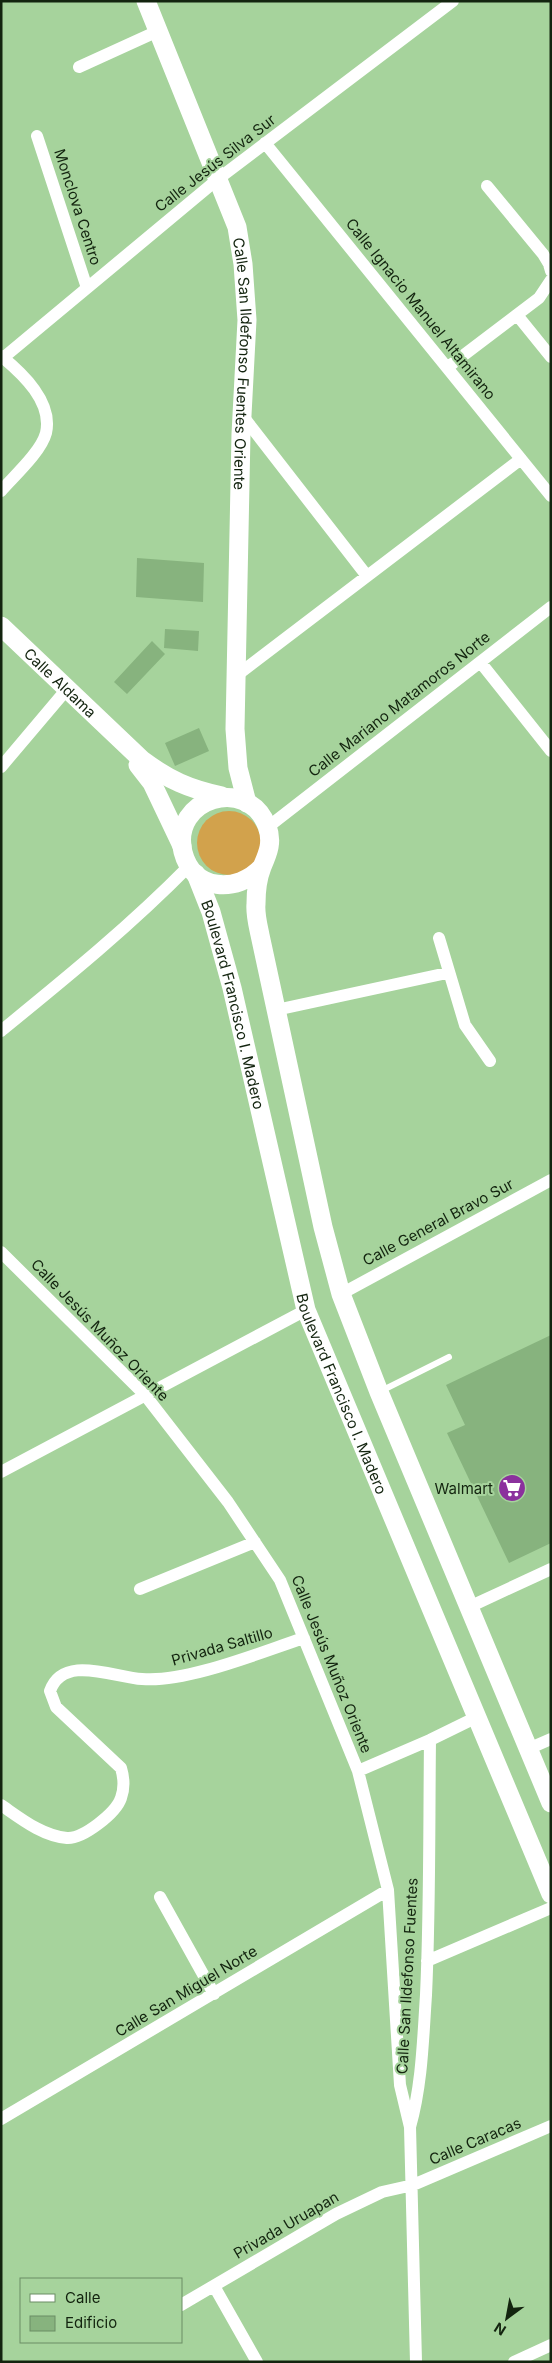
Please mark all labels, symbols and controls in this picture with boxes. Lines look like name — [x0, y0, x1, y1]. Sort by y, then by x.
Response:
street label: Calle Jesús Silva Sur — [151, 110, 279, 216]
street label: Monclova Centro — [50, 146, 106, 268]
street label: Calle Ignacio Manuel Altamirano — [342, 214, 500, 404]
street label: Calle San Ildefonso Fuentes Oriente — [229, 236, 257, 490]
street label: Calle Mariano Matamoros Norte — [304, 627, 494, 781]
street label: Calle Aldama — [20, 644, 101, 721]
street label: Boulevard Francisco I. Madero — [198, 897, 269, 1111]
street label: Calle General Bravo Sur — [359, 1174, 517, 1270]
street label: Calle Jesús Muñoz Oriente — [27, 1255, 173, 1405]
street label: Boulevard Francisco I. Madero — [293, 1291, 392, 1497]
supermarket icon: Walmart — [497, 1473, 527, 1503]
place label: Walmart — [435, 1479, 493, 1498]
street label: Calle Jesús Muñoz Oriente — [288, 1572, 376, 1756]
street label: Privada Saltillo — [169, 1622, 275, 1670]
street label: Calle San Ildefonso Fuentes — [392, 1877, 422, 2075]
street label: Calle San Miguel Norte — [112, 1941, 260, 2041]
street label: Calle Caracas — [426, 2113, 524, 2169]
street label: Privada Uruapan — [230, 2187, 342, 2263]
legend — [20, 2278, 182, 2343]
text: Calle — [65, 2288, 100, 2307]
north arrow — [482, 2293, 532, 2343]
text: Edificio — [65, 2313, 117, 2332]
text: N — [491, 2319, 509, 2339]

